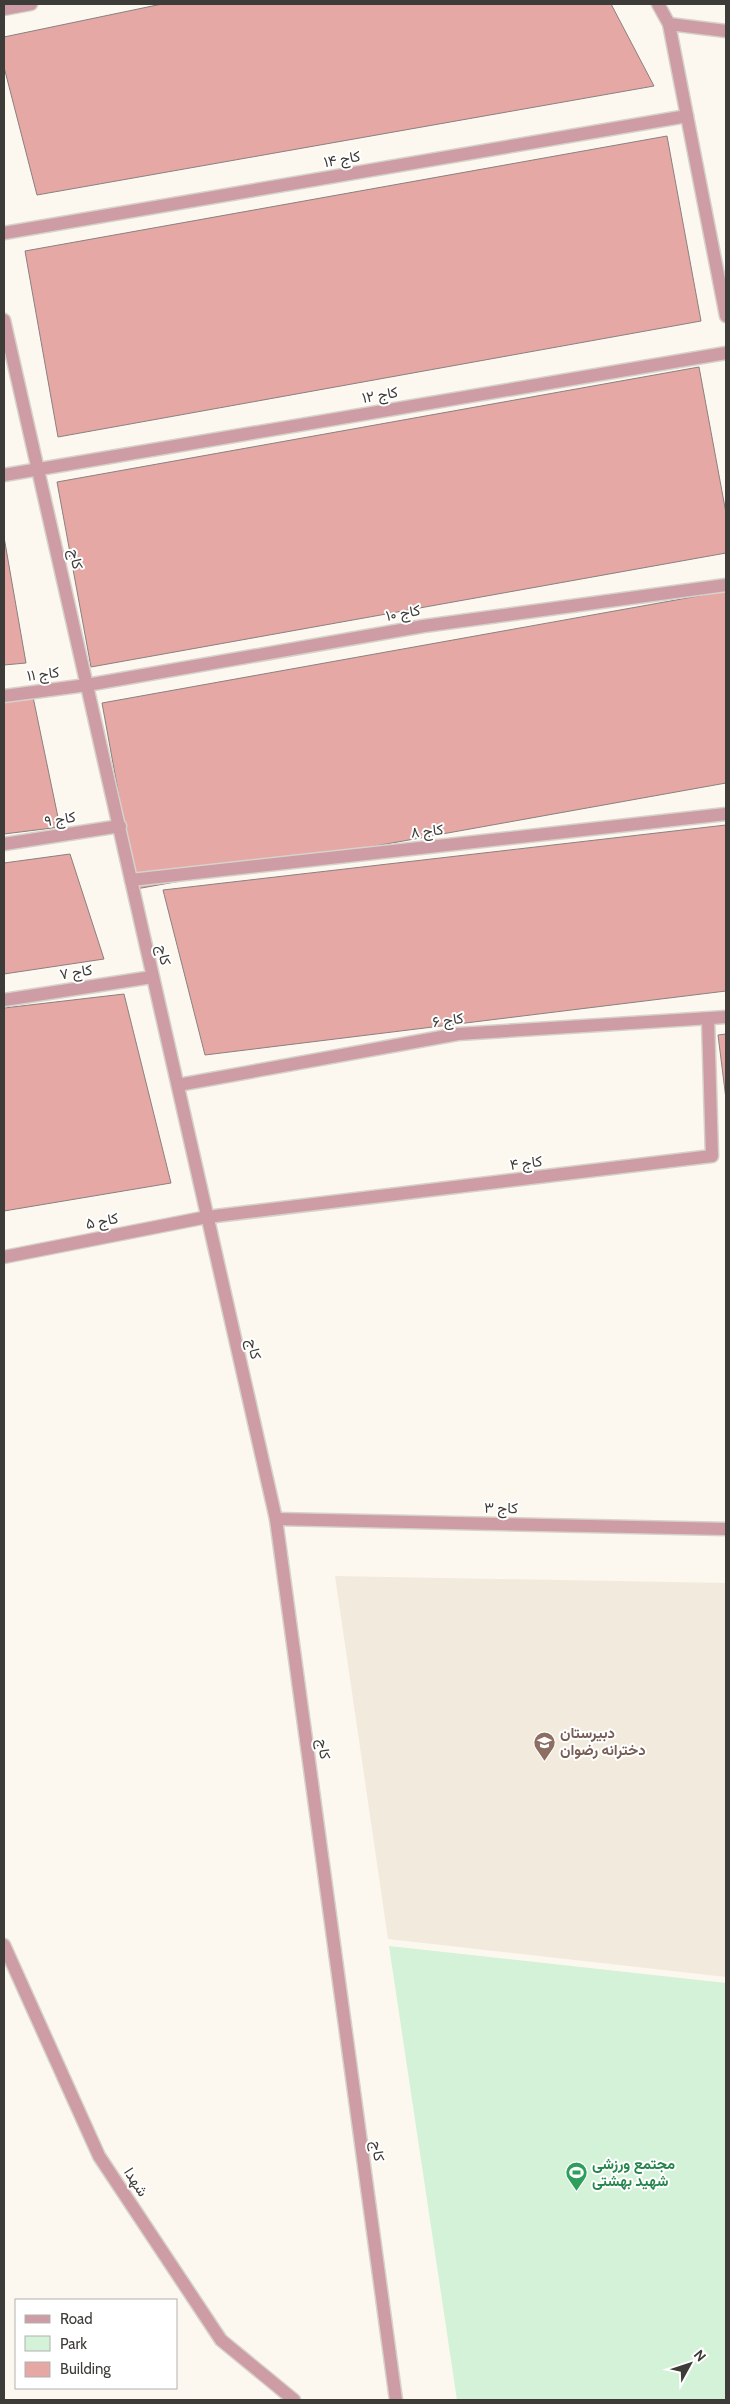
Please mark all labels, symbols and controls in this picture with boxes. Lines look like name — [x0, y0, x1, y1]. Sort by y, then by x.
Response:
street label: کاج ۱۴ — [322, 147, 362, 173]
street label: کاج ۱۲ — [361, 383, 400, 409]
street label: کاج — [63, 547, 87, 572]
street label: کاج ۱۰ — [384, 601, 422, 627]
street label: کاج ۱۱ — [26, 663, 61, 687]
street label: کاج ۹ — [43, 808, 77, 832]
street label: کاج ۸ — [410, 820, 445, 844]
street label: کاج — [151, 943, 175, 968]
street label: کاج ۷ — [58, 960, 94, 985]
street label: کاج ۶ — [431, 1009, 465, 1033]
street label: کاج ۴ — [509, 1152, 544, 1176]
street label: کاج ۵ — [84, 1209, 121, 1235]
street label: کاج — [241, 1337, 265, 1362]
street label: کاج ۳ — [484, 1499, 518, 1519]
place label: دبیرستان دخترانه رضوان — [560, 1724, 646, 1759]
school or university icon: دبیرستان دخترانه رضوان — [532, 1730, 556, 1761]
street label: کاج — [312, 1738, 334, 1761]
street label: کاج — [366, 2140, 388, 2163]
place label: مجتمع ورزشی شهید بهشتی — [592, 2155, 675, 2190]
sports icon: مجتمع ورزشی شهید بهشتی — [564, 2161, 588, 2192]
street label: شهدا — [120, 2164, 152, 2200]
legend — [15, 2299, 178, 2389]
text: Road — [60, 2310, 93, 2328]
text: Park — [60, 2335, 87, 2353]
north arrow — [665, 2339, 715, 2389]
text: N — [690, 2346, 710, 2365]
text: Building — [60, 2360, 111, 2378]

